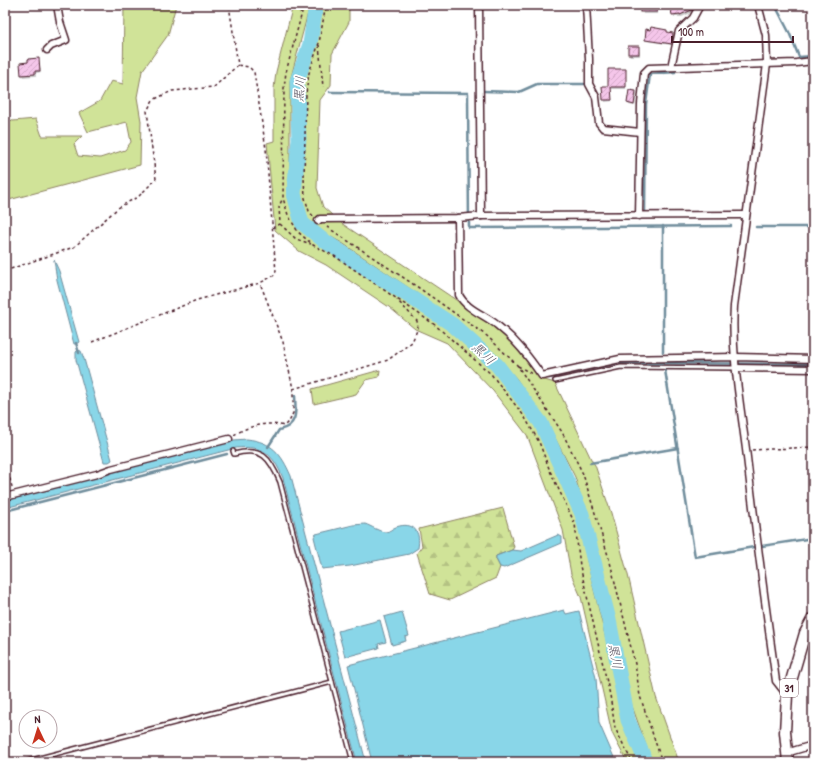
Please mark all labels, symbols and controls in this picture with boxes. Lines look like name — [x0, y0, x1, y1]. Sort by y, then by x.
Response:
scale bar — [672, 18, 793, 44]
text: 100 m — [678, 23, 704, 40]
water label: 黒川 — [289, 75, 309, 103]
water label: 黒川 — [468, 338, 500, 368]
water label: 黒川 — [605, 642, 627, 670]
road number: 31 — [780, 679, 798, 697]
north arrow — [18, 709, 58, 749]
text: N — [34, 712, 41, 726]

